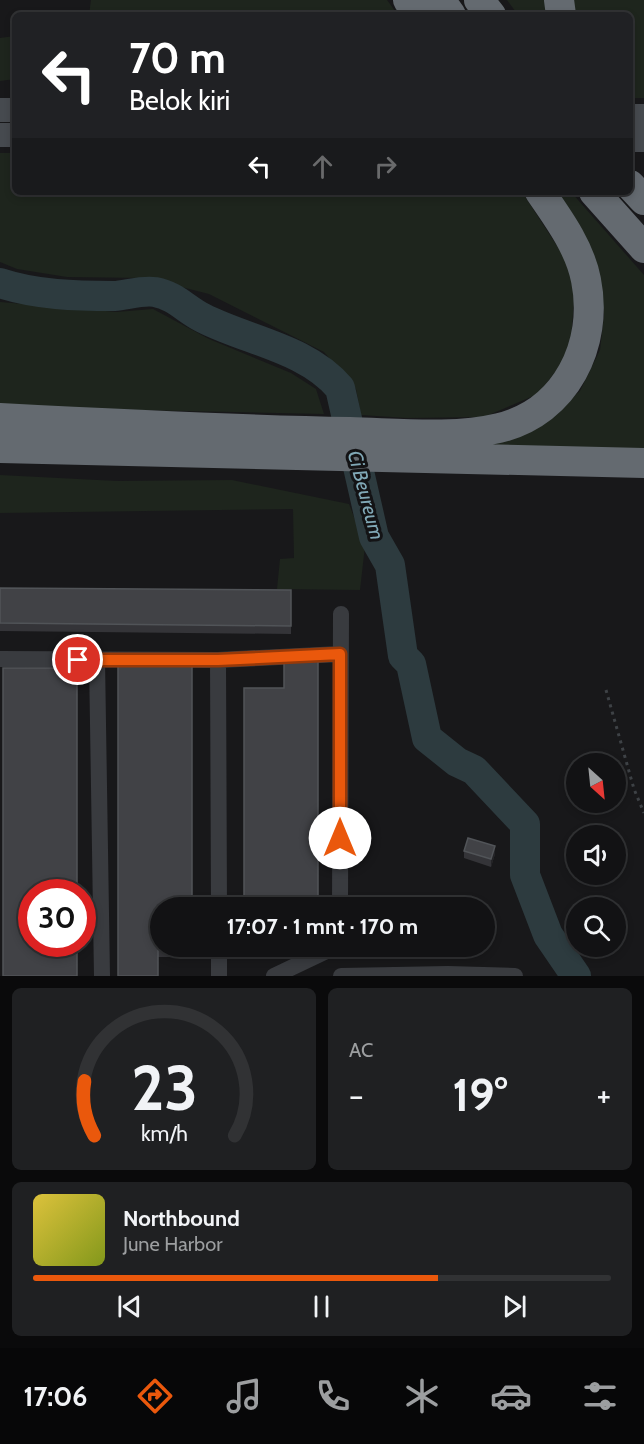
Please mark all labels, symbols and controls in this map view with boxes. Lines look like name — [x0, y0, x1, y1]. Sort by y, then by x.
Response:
text: 70 m — [129, 32, 226, 84]
icon: left — [30, 36, 108, 114]
text: Belok kiri — [129, 84, 230, 117]
icon: left — [243, 150, 276, 183]
icon: ahead — [306, 150, 339, 183]
icon: right — [369, 150, 402, 183]
water label: Ci Beureum — [343, 448, 389, 542]
pin — [52, 634, 103, 685]
icon: arrive — [61, 643, 94, 676]
north arrow — [566, 753, 626, 813]
map controls — [566, 753, 626, 957]
position arrow — [308, 806, 372, 870]
button: sound — [566, 825, 626, 885]
speed limit sign: 30 — [18, 879, 96, 957]
button: search — [566, 897, 626, 957]
text: 17:07 · 1 mnt · 170 m — [227, 913, 418, 940]
text: AC — [349, 1038, 373, 1062]
text: 23 — [131, 1050, 197, 1126]
text: 19° — [453, 1068, 507, 1122]
text: − — [349, 1075, 364, 1115]
text: + — [596, 1075, 611, 1115]
text: km/h — [141, 1120, 187, 1146]
text: Northbound — [123, 1205, 240, 1232]
text: June Harbor — [123, 1232, 223, 1256]
icon: previous — [113, 1290, 146, 1323]
icon: pause — [305, 1290, 338, 1323]
icon: next — [498, 1290, 531, 1323]
icon: directions — [134, 1375, 176, 1417]
icon: music — [223, 1375, 265, 1417]
icon: phone — [312, 1375, 354, 1417]
icon: climate — [401, 1375, 443, 1417]
icon: car — [490, 1375, 532, 1417]
icon: filters — [579, 1375, 621, 1417]
text: 17:06 — [23, 1380, 87, 1413]

